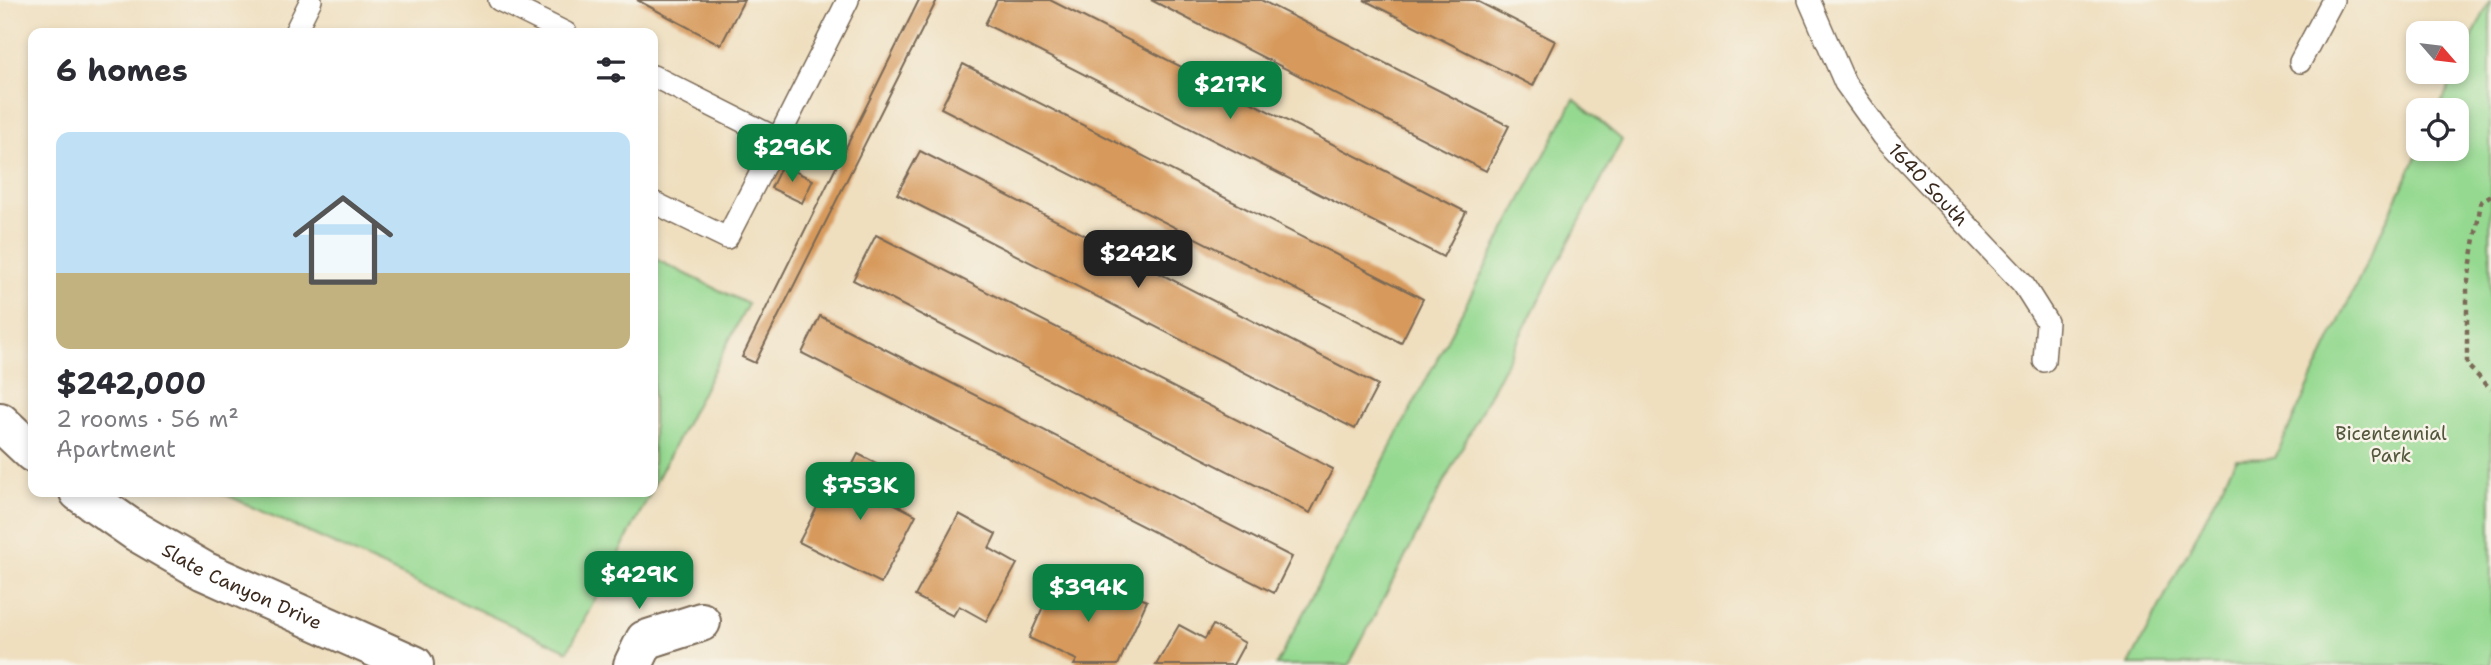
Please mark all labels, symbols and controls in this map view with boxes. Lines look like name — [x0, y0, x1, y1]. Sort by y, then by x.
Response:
north arrow — [2406, 21, 2469, 84]
map controls — [2406, 21, 2469, 161]
text: 6 homes — [56, 50, 188, 91]
icon: filters — [592, 51, 630, 89]
pin: $217K — [1181, 61, 1279, 121]
text: $217K — [1194, 69, 1266, 99]
button: locate — [2406, 98, 2469, 161]
pin: $296K — [743, 124, 841, 184]
text: $296K — [753, 132, 831, 162]
street label: 1640 South — [1883, 138, 1974, 231]
icon: home — [280, 177, 406, 303]
pin: $242K — [1089, 230, 1187, 290]
text: $242K — [1099, 238, 1177, 268]
text: $242,000 — [56, 363, 206, 404]
text: 2 rooms · 56 m² — [56, 404, 239, 434]
park label: Bicentennial Park — [2335, 421, 2447, 468]
text: Apartment — [56, 434, 176, 464]
pin: $753K — [811, 462, 909, 522]
text: $753K — [822, 470, 898, 500]
street label: Slate Canyon Drive — [157, 537, 326, 635]
pin: $429K — [590, 552, 688, 611]
text: $429K — [600, 559, 678, 589]
pin: $394K — [1039, 564, 1137, 624]
text: $394K — [1049, 572, 1127, 602]

